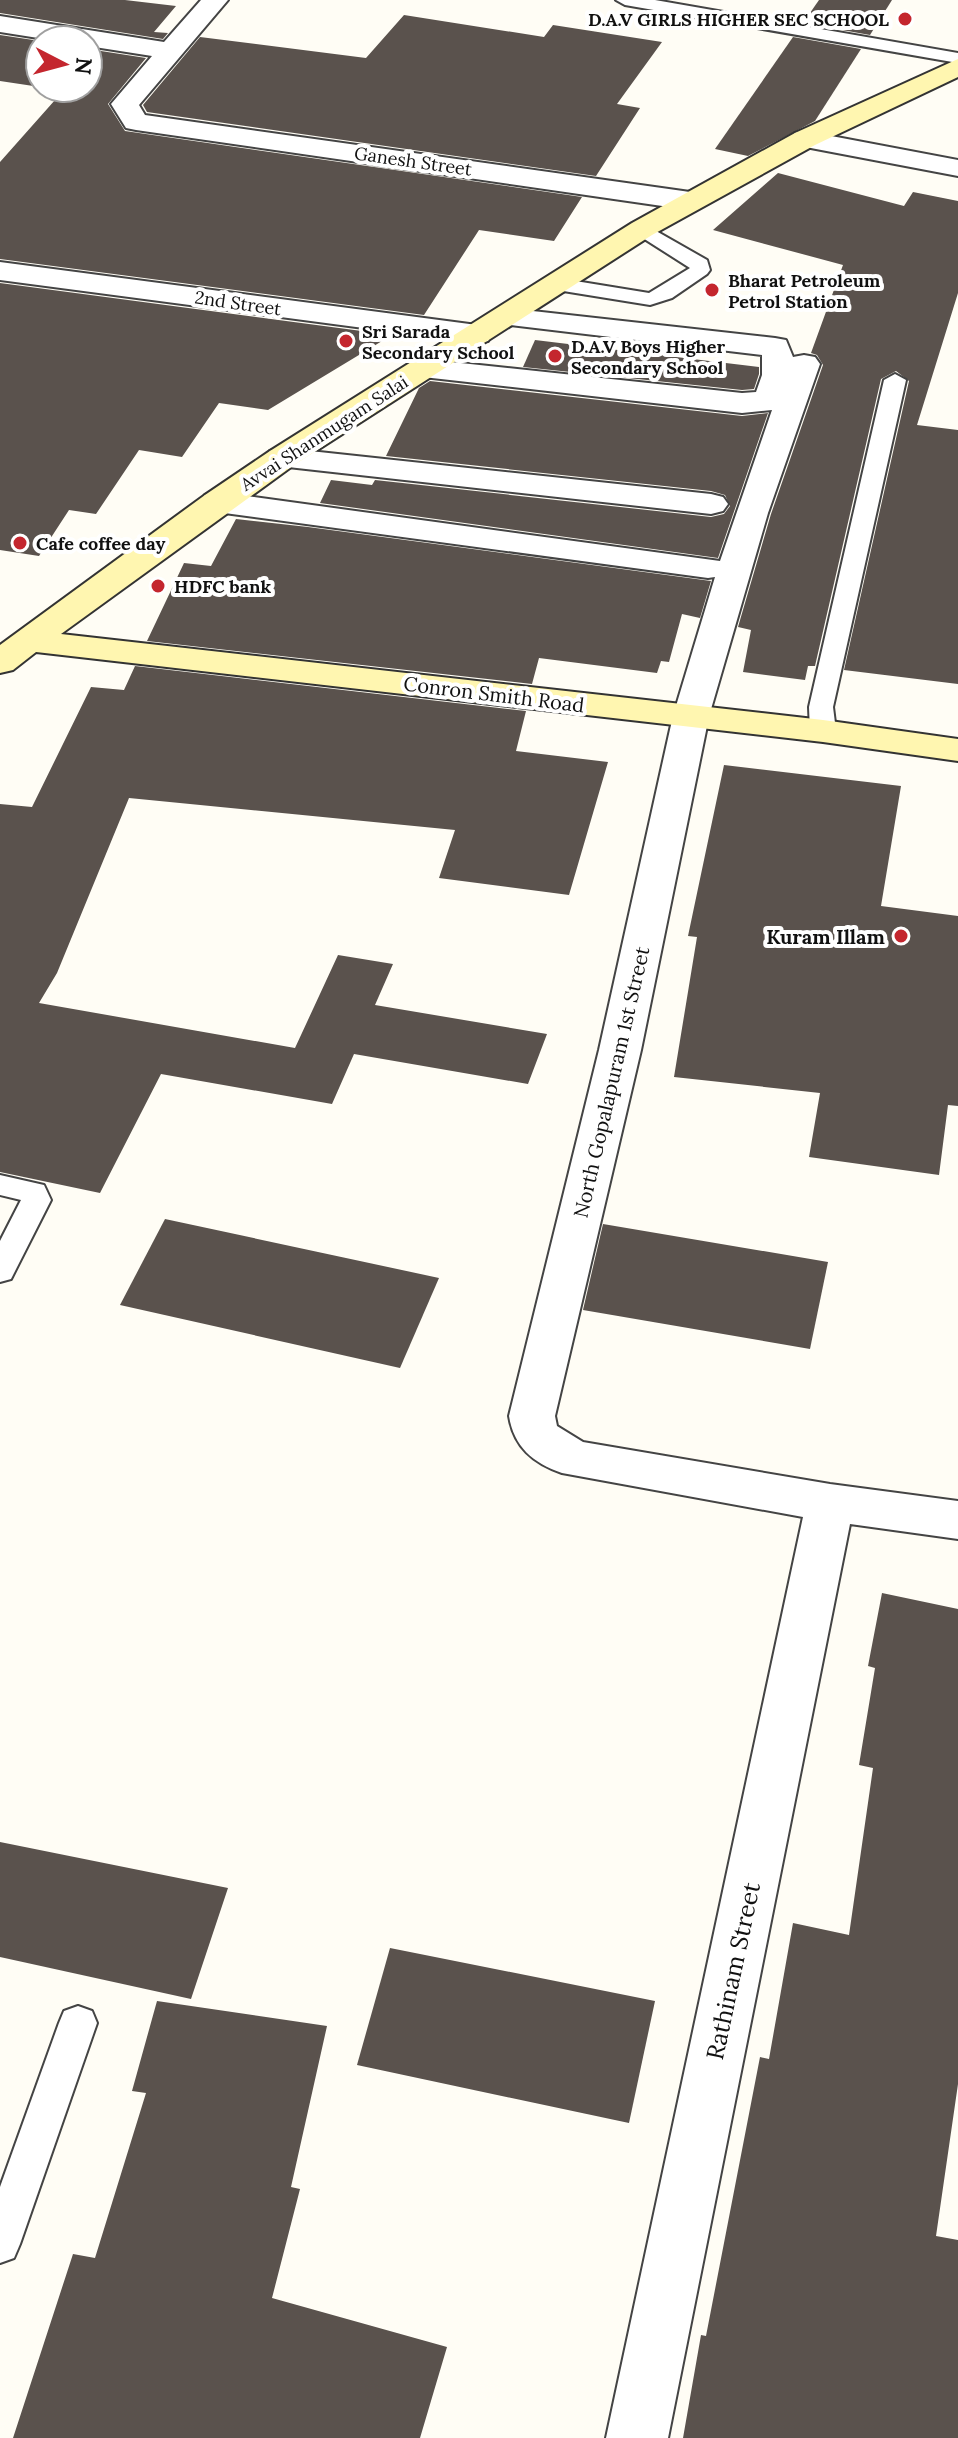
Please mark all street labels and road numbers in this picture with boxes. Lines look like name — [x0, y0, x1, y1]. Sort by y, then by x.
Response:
street label: Ganesh Street — [353, 141, 473, 181]
street label: 2nd Street — [193, 286, 283, 320]
street label: Avvai Shanmugam Salai — [235, 370, 412, 496]
street label: Conron Smith Road — [402, 671, 586, 717]
street label: North Gopalapuram 1st Street — [568, 944, 654, 1220]
street label: Rathinam Street — [699, 1879, 767, 2062]

